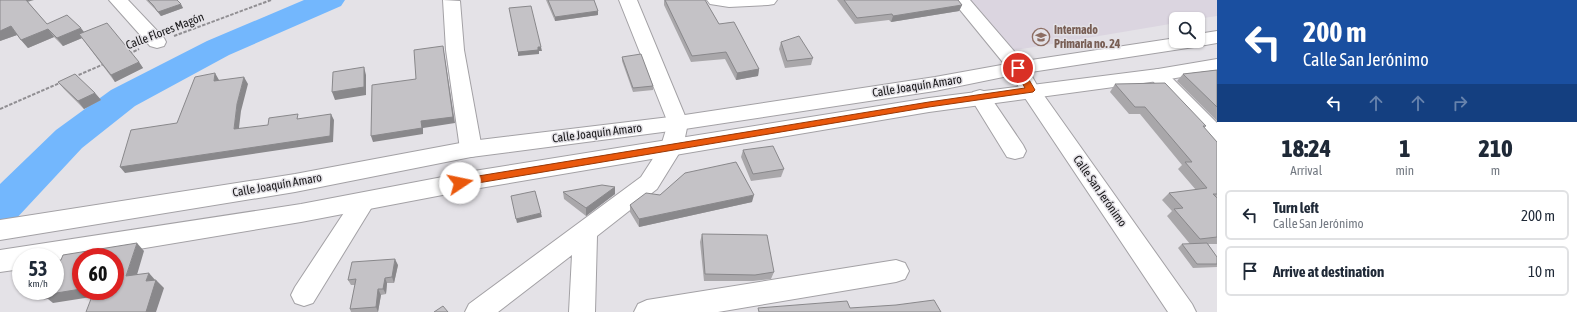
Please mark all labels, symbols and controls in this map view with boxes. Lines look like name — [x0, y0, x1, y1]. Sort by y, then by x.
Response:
street label: Calle Flores Magón — [124, 10, 206, 52]
map controls — [1169, 12, 1205, 48]
button: search — [1169, 12, 1205, 48]
icon: left — [1237, 16, 1289, 68]
text: 200 m — [1303, 16, 1366, 48]
place label: Internado Primaria no. 24 — [1054, 23, 1121, 51]
school or university icon: Internado Primaria no. 24 — [1031, 27, 1051, 47]
text: Calle San Jerónimo — [1303, 49, 1429, 70]
pin — [1001, 51, 1035, 85]
icon: arrive — [1007, 57, 1029, 79]
street label: Calle Joaquín Amaro — [871, 72, 963, 100]
icon: left — [1323, 92, 1345, 114]
icon: ahead — [1365, 92, 1387, 114]
icon: ahead — [1407, 92, 1429, 114]
icon: right — [1449, 92, 1471, 114]
street label: Calle Joaquín Amaro — [551, 121, 643, 145]
text: 18:24 — [1282, 135, 1331, 162]
text: 1 — [1399, 135, 1410, 162]
text: 210 — [1479, 135, 1512, 162]
street label: Calle San Jerónimo — [1070, 153, 1130, 230]
position arrow — [439, 162, 481, 204]
text: Arrival — [1290, 163, 1322, 178]
text: min — [1395, 163, 1414, 178]
text: m — [1491, 163, 1500, 178]
street label: Calle Joaquín Amaro — [231, 170, 323, 200]
text: Turn left — [1273, 199, 1319, 216]
icon: left — [1239, 204, 1261, 226]
text: 200 m — [1521, 207, 1555, 224]
text: Calle San Jerónimo — [1273, 216, 1364, 231]
speed limit sign: 60 — [72, 248, 124, 300]
text: 53 — [29, 257, 47, 280]
icon: arrive — [1239, 260, 1261, 282]
text: Arrive at destination — [1273, 263, 1384, 280]
text: 10 m — [1528, 263, 1555, 280]
text: km/h — [28, 278, 48, 289]

